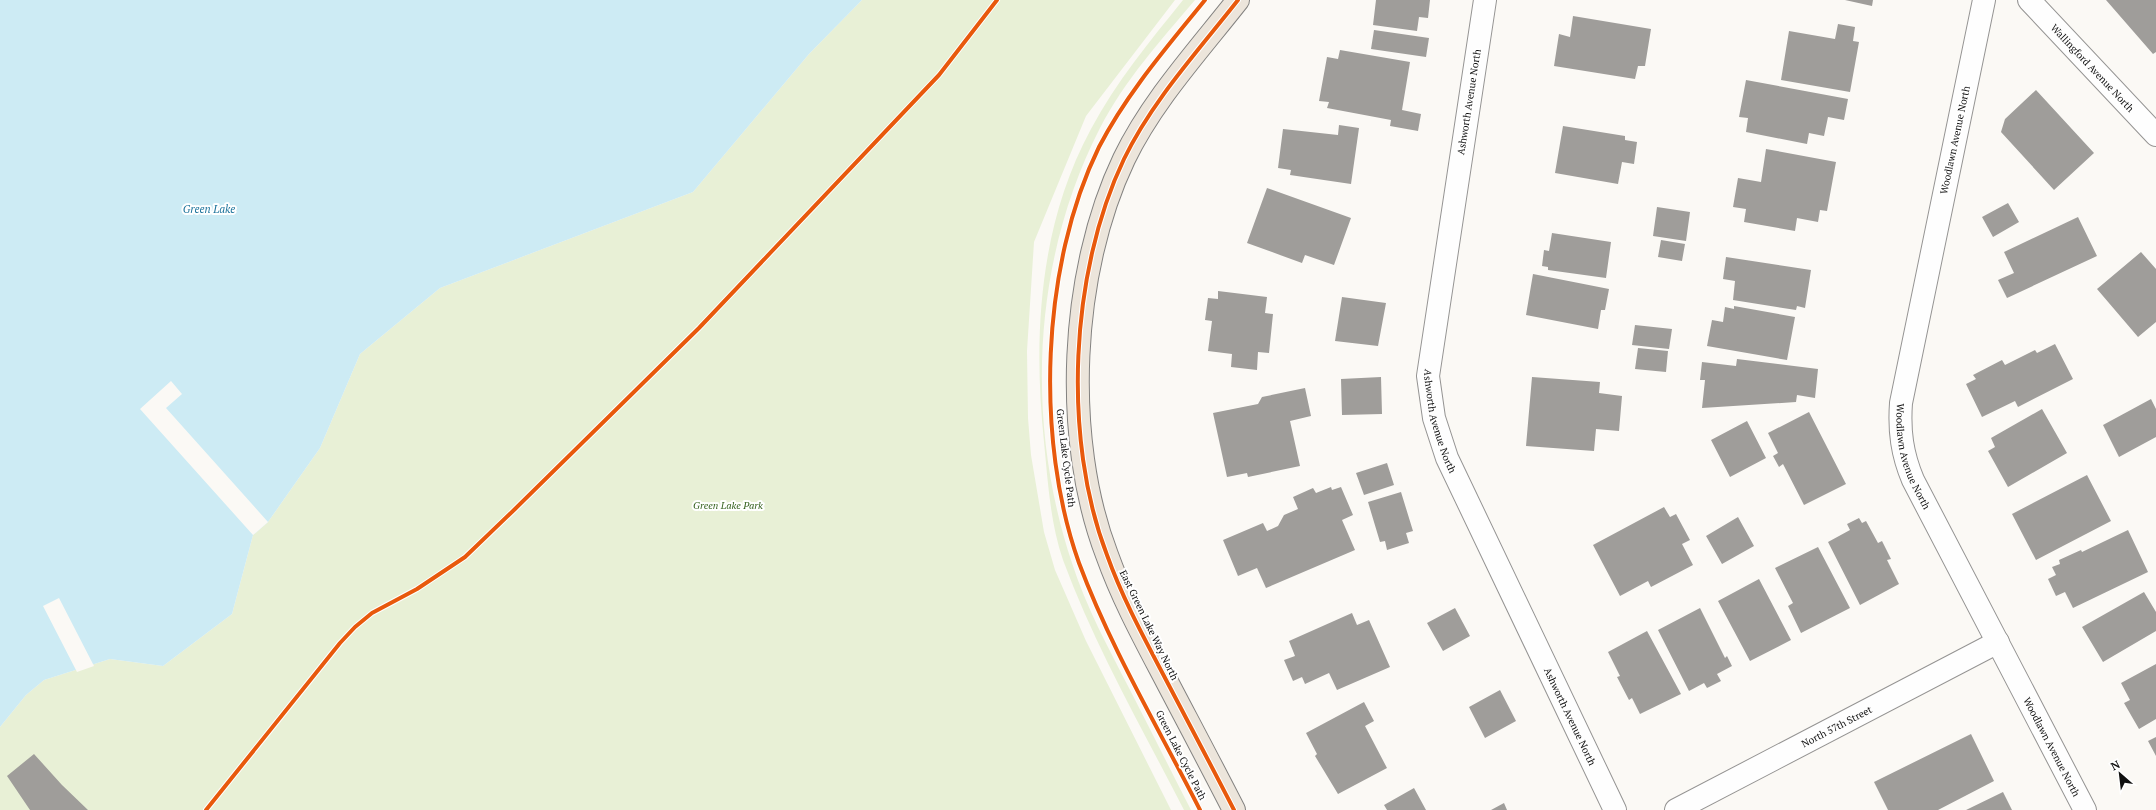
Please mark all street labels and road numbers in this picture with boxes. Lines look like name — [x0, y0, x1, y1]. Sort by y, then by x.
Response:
street label: Wallingford Avenue North — [2048, 21, 2137, 115]
street label: Ashworth Avenue North — [1454, 48, 1484, 156]
street label: Woodlawn Avenue North — [1937, 85, 1973, 195]
street label: Ashworth Avenue North — [1422, 368, 1460, 475]
street label: Woodlawn Avenue North — [1894, 403, 1934, 512]
street label: Green Lake Cycle Path — [1054, 408, 1078, 508]
street label: East Green Lake Way North — [1117, 568, 1181, 682]
street label: Ashworth Avenue North — [1541, 665, 1599, 767]
street label: Woodlawn Avenue North — [2021, 695, 2083, 799]
street label: North 57th Street — [1799, 702, 1874, 750]
street label: Green Lake Cycle Path — [1153, 708, 1209, 802]

